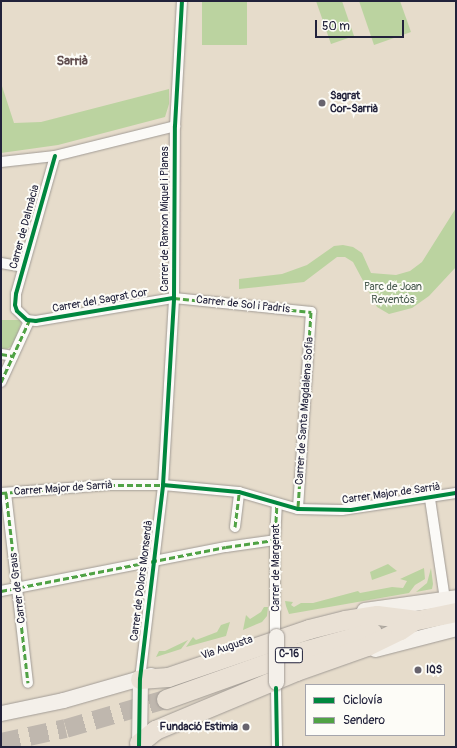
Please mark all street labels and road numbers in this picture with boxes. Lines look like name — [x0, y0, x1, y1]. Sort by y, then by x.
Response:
street label: Carrer de Ramon Miquel i Planas — [158, 146, 172, 292]
street label: Carrer de Dalmàcia — [7, 183, 43, 271]
street label: Carrer del Sagrat Cor — [51, 286, 149, 316]
street label: Carrer de Sol i Padrís — [195, 294, 291, 316]
street label: Carrer de Santa Magdalena Sofia — [293, 337, 317, 485]
street label: Carrer Major de Sarrià — [13, 479, 113, 499]
street label: Carrer Major de Sarrià — [341, 481, 441, 507]
street label: Carrer de Dolors Monserdà — [128, 520, 156, 642]
street label: Carrer de Margenat — [269, 524, 283, 612]
street label: Carrer de Graus — [7, 552, 29, 624]
street label: Via Augusta — [199, 633, 255, 663]
road number: C-16 — [274, 647, 304, 663]

